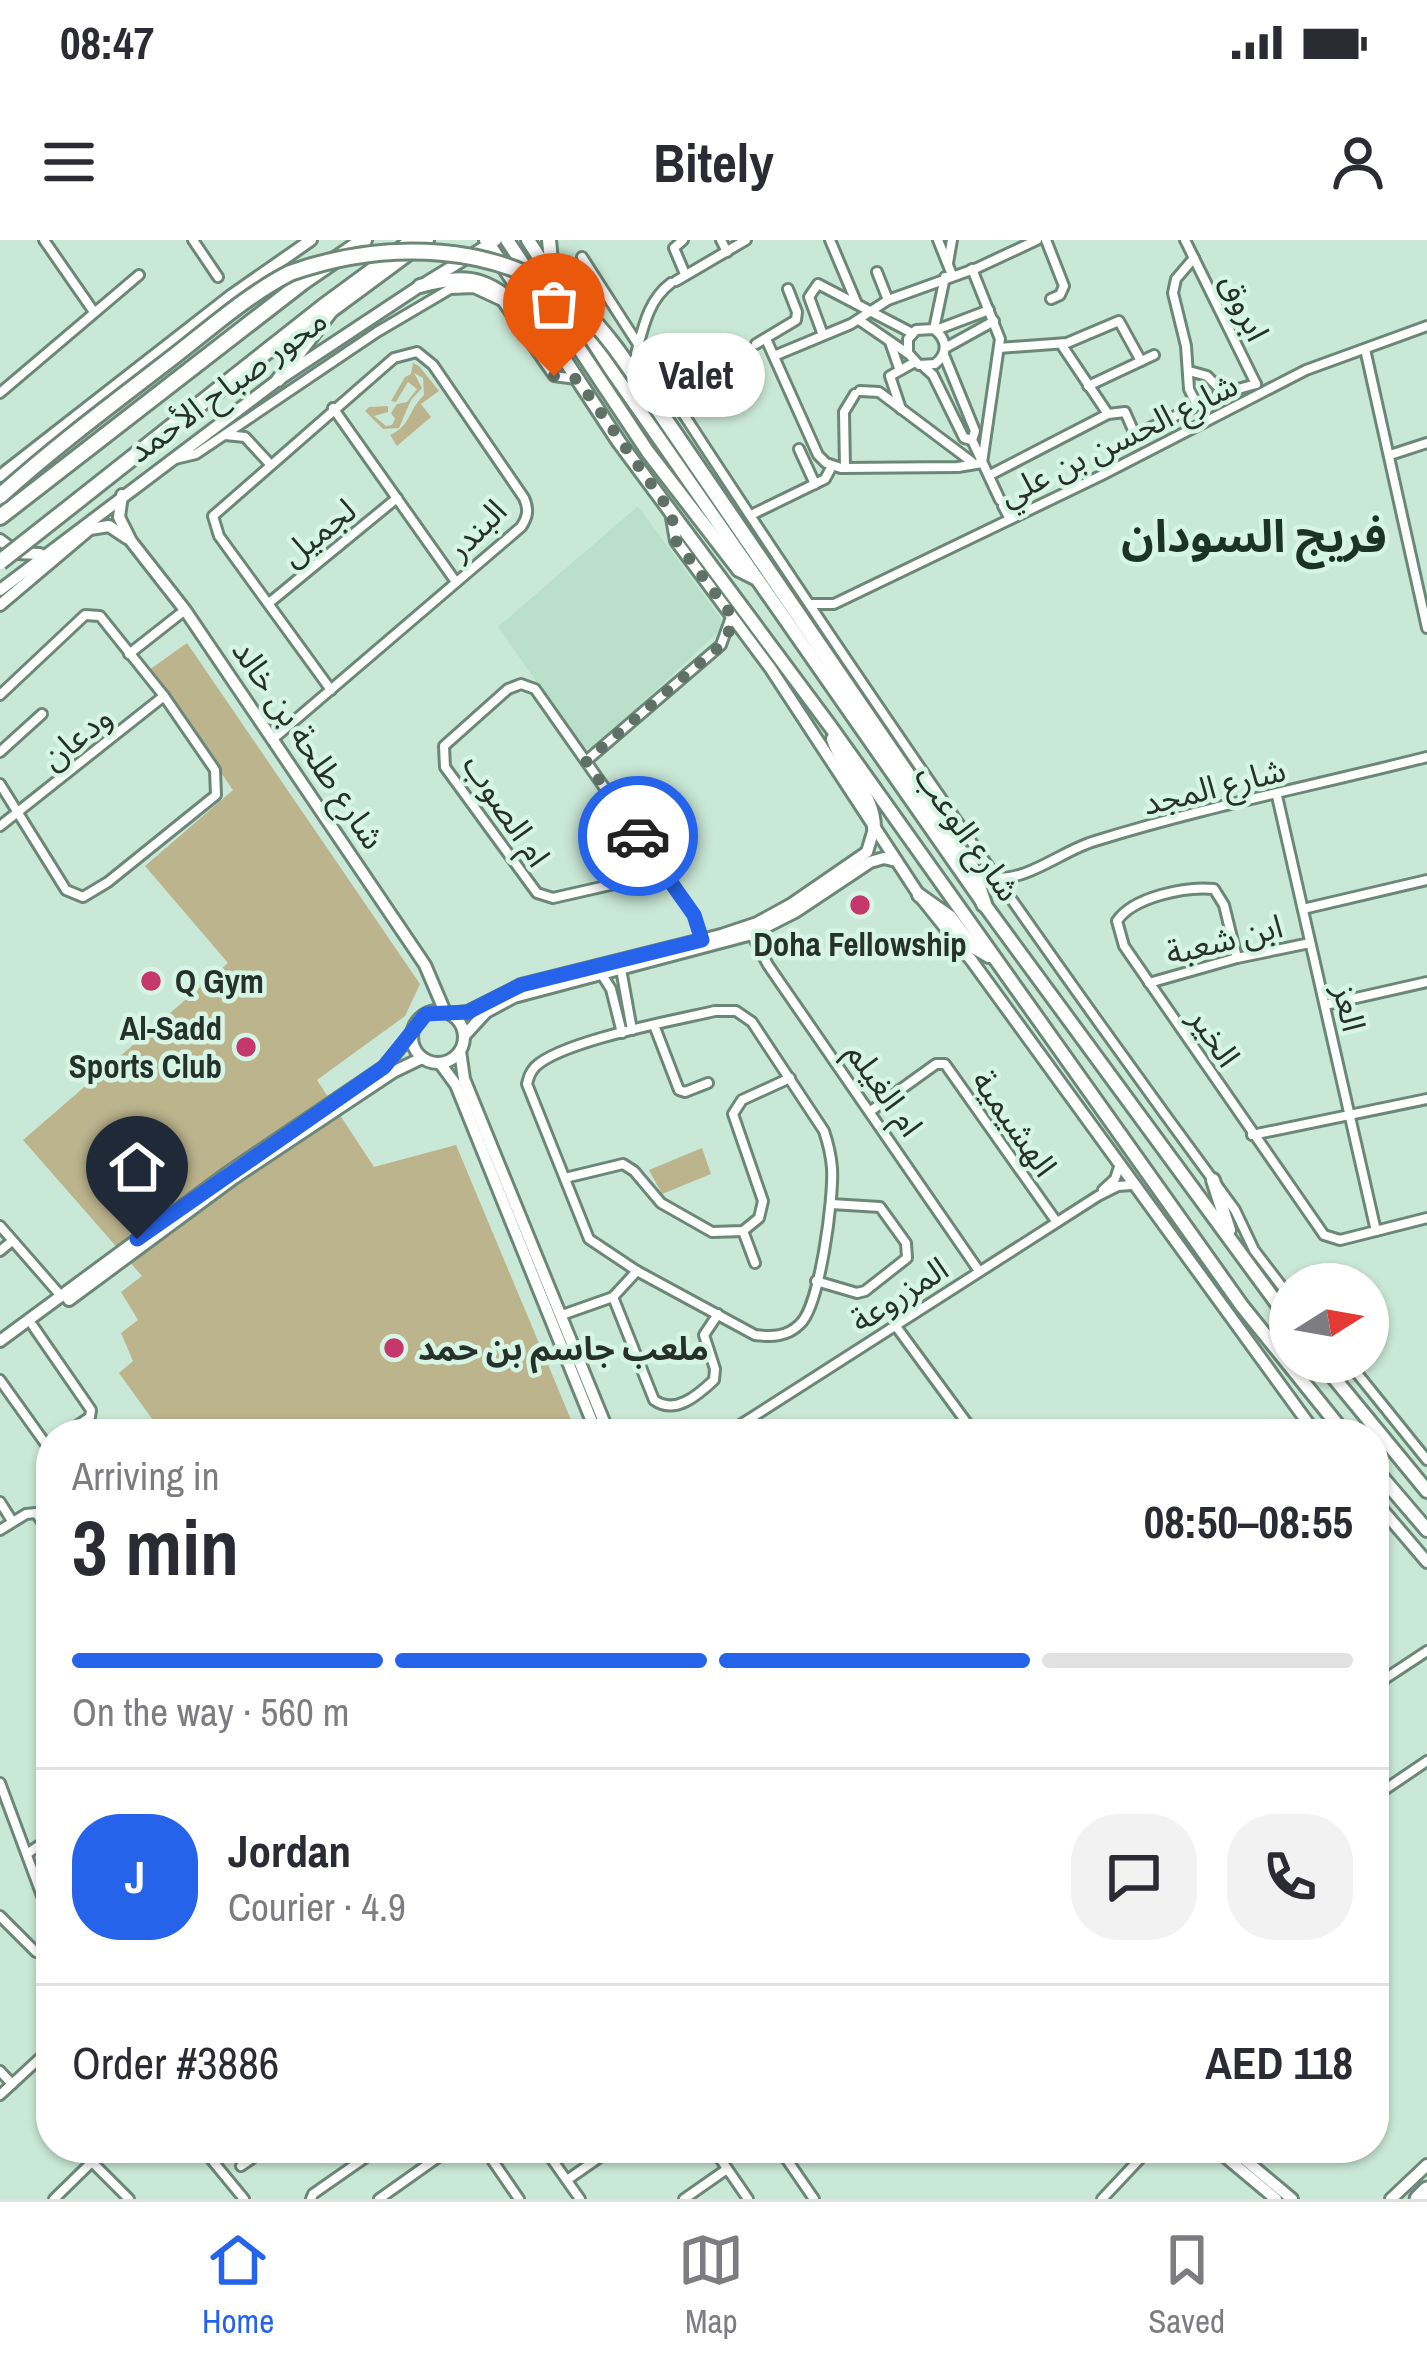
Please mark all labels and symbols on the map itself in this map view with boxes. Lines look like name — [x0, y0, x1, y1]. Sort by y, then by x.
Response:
pin — [503, 253, 605, 376]
street label: ابروق — [1210, 266, 1280, 348]
street label: محور صباح الأحمد — [119, 298, 337, 475]
callout: Valet — [626, 334, 764, 418]
street label: شارع الحسن بن علي — [991, 362, 1246, 519]
street label: لجميل — [271, 488, 365, 576]
street label: البندر — [435, 489, 516, 570]
district label: فريج السودان — [1121, 505, 1387, 570]
street label: شارع طلحة بن خالد — [220, 630, 396, 859]
street label: ودعان — [31, 695, 121, 779]
street label: ام الصوب — [451, 745, 561, 877]
street label: شارع المجد — [1138, 747, 1291, 828]
street label: شارع الوعب — [903, 756, 1031, 911]
courier — [578, 776, 698, 896]
marker: Doha Fellowship — [847, 892, 873, 918]
street label: ابن شعبة — [1161, 903, 1287, 975]
place label: Doha Fellowship — [753, 922, 967, 966]
place label: Q Gym — [175, 959, 264, 1003]
marker: Q Gym — [138, 968, 164, 994]
street label: العز — [1323, 979, 1377, 1036]
street label: الخير — [1179, 998, 1251, 1075]
place label: Al-Sadd Sports Club — [69, 1006, 222, 1088]
street label: ام الغيلم — [833, 1033, 933, 1147]
marker: Al-Sadd Sports Club — [233, 1034, 259, 1060]
street label: الهشيمية — [962, 1061, 1068, 1185]
pin — [86, 1116, 188, 1239]
street label: المزروعة — [842, 1246, 956, 1342]
north arrow — [1269, 1263, 1389, 1383]
place label: ملعب جاسم بن حمد — [418, 1326, 709, 1374]
marker: ملعب جاسم بن حمد — [381, 1335, 407, 1361]

